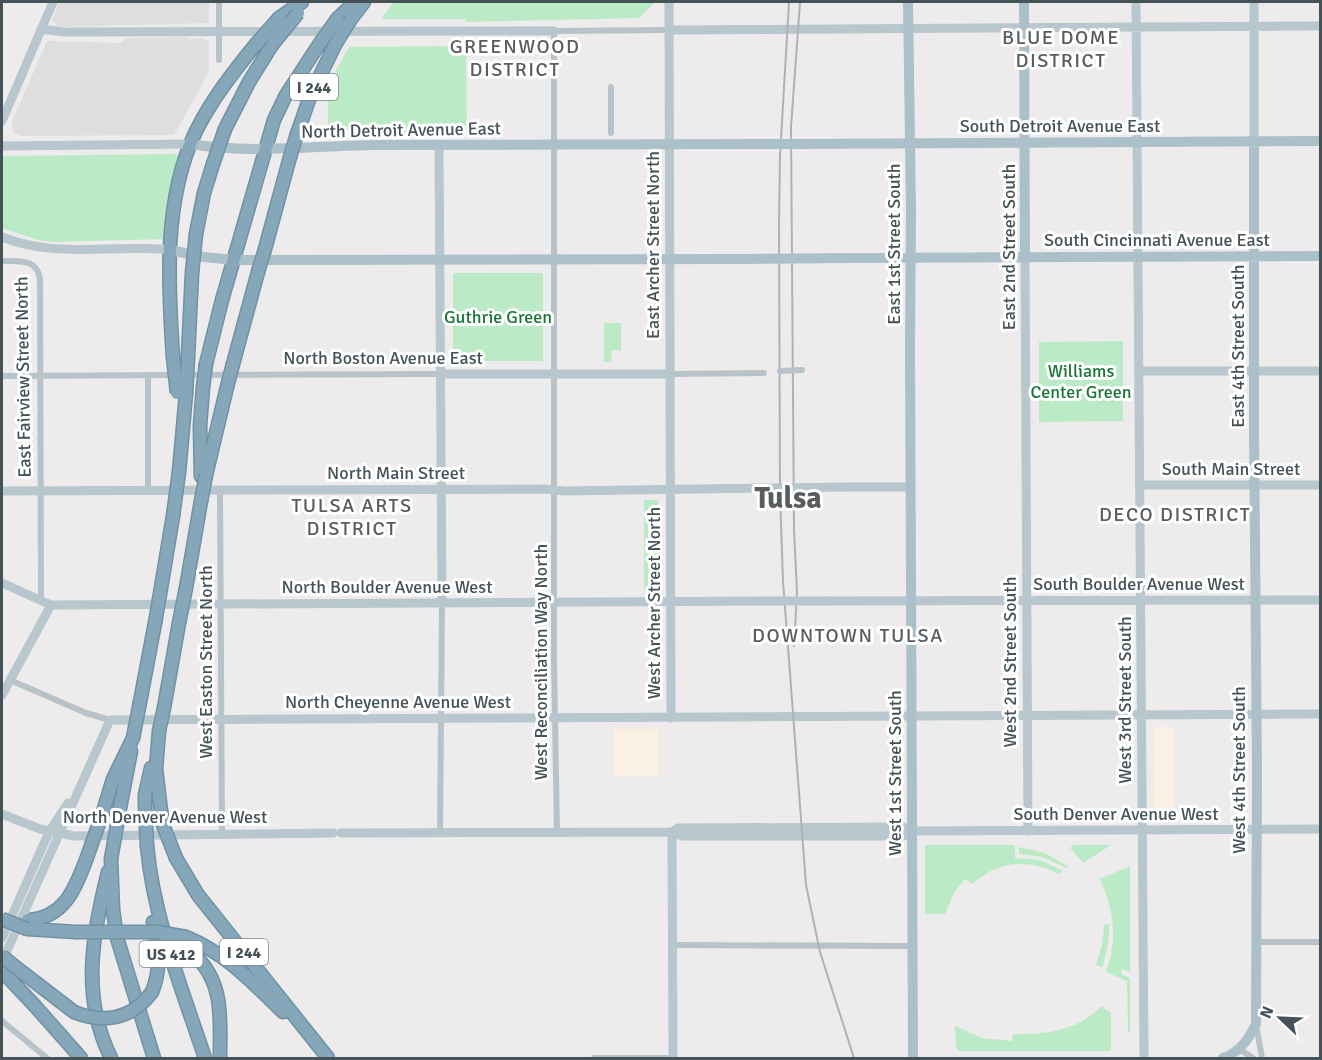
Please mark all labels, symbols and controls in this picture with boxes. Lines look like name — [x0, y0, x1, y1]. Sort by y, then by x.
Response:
district label: BLUE DOME DISTRICT — [1002, 25, 1120, 73]
district label: GREENWOOD DISTRICT — [450, 34, 580, 82]
road number: I 244 — [290, 74, 338, 100]
street label: South Detroit Avenue East — [960, 115, 1160, 137]
street label: North Detroit Avenue East — [301, 117, 501, 143]
street label: East Archer Street North — [642, 151, 664, 339]
street label: East 1st Street South — [883, 163, 905, 325]
street label: East 2nd Street South — [998, 164, 1020, 330]
street label: South Cincinnati Avenue East — [1044, 229, 1270, 251]
street label: East 4th Street South — [1227, 264, 1249, 428]
street label: East Fairview Street North — [10, 276, 36, 478]
park label: Guthrie Green — [444, 306, 552, 328]
street label: North Boston Avenue East — [283, 347, 483, 369]
park label: Williams Center Green — [1031, 360, 1132, 403]
street label: South Main Street — [1162, 458, 1300, 480]
street label: North Main Street — [327, 462, 465, 484]
district label: Tulsa — [754, 480, 822, 517]
district label: TULSA ARTS DISTRICT — [291, 493, 413, 541]
district label: DECO DISTRICT — [1099, 502, 1251, 527]
street label: West Archer Street North — [643, 507, 665, 699]
street label: West Reconciliation Way North — [530, 544, 552, 780]
street label: West Easton Street North — [195, 565, 217, 759]
street label: South Boulder Avenue West — [1033, 573, 1245, 595]
street label: North Boulder Avenue West — [281, 576, 493, 598]
street label: West 2nd Street South — [999, 577, 1021, 747]
street label: West 3rd Street South — [1114, 616, 1136, 784]
district label: DOWNTOWN TULSA — [752, 623, 944, 648]
street label: West 4th Street South — [1228, 686, 1250, 854]
street label: West 1st Street South — [884, 690, 906, 856]
street label: North Cheyenne Avenue West — [285, 691, 511, 713]
street label: South Denver Avenue West — [1013, 803, 1219, 825]
street label: North Denver Avenue West — [63, 806, 267, 828]
road number: I 244 — [220, 939, 268, 965]
road number: US 412 — [140, 941, 202, 967]
north arrow — [1250, 988, 1310, 1048]
text: N — [1256, 1003, 1278, 1022]

